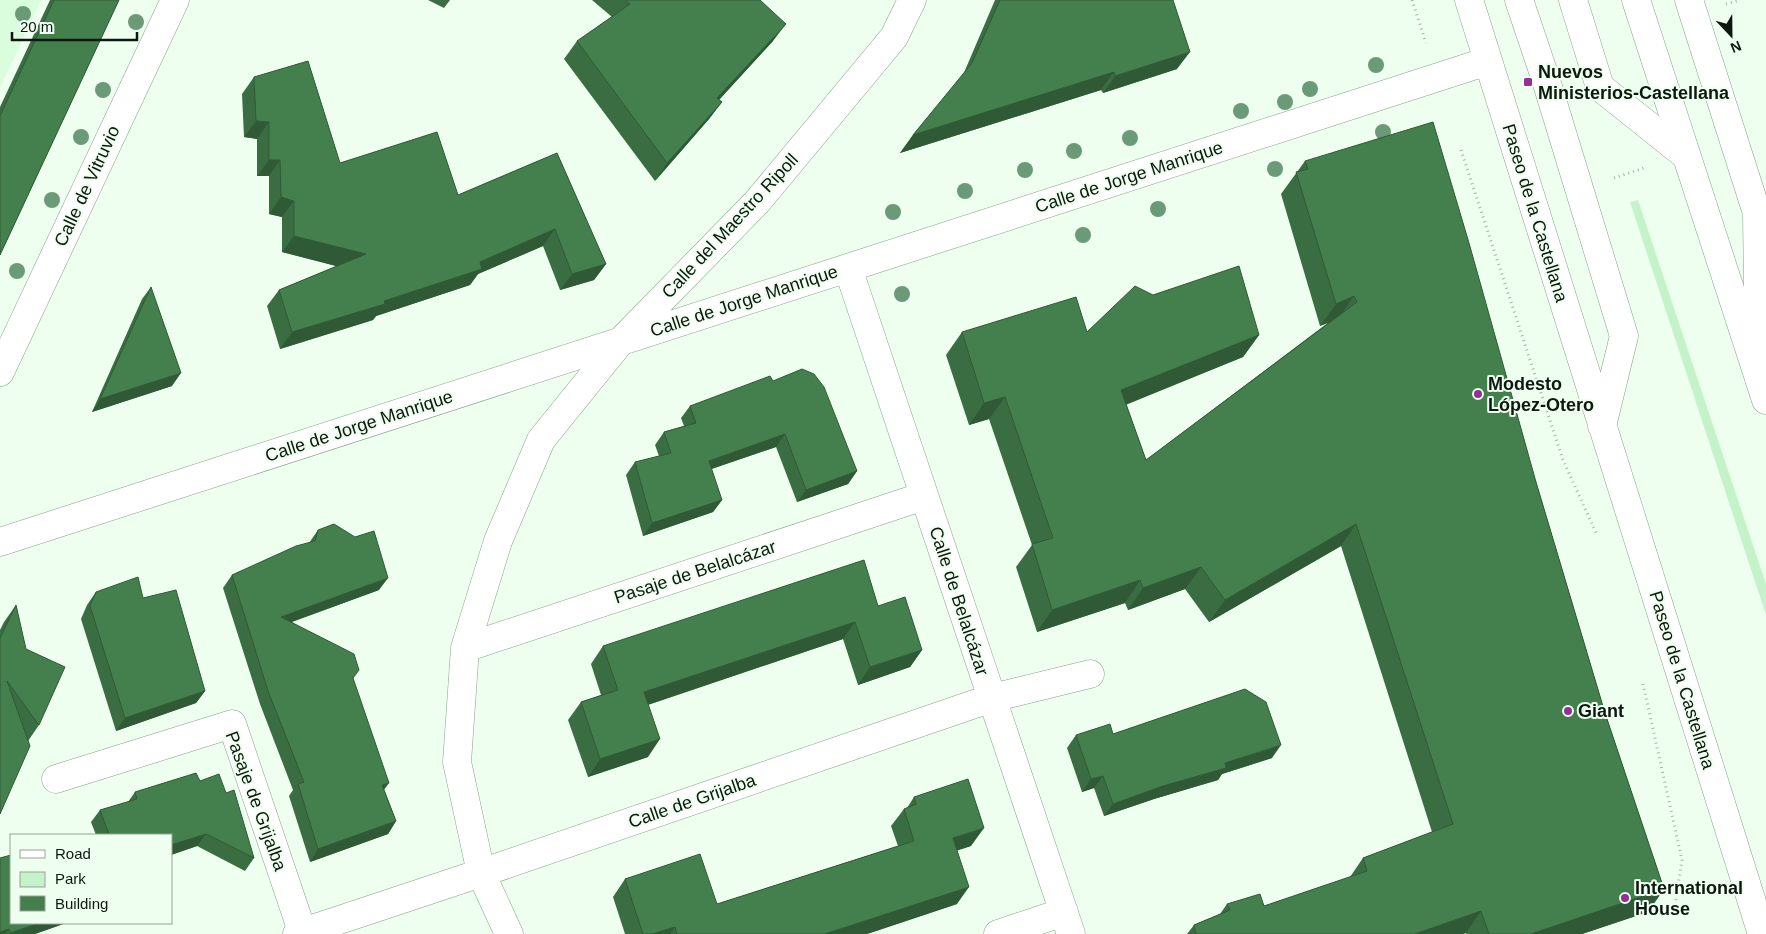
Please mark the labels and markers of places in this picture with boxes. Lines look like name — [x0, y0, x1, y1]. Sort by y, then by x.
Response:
place label: Nuevos Ministerios-Castellana — [1538, 62, 1730, 103]
marker: Nuevos Ministerios-Castellana — [1522, 76, 1534, 88]
place label: Modesto López-Otero — [1488, 374, 1594, 415]
marker: Modesto López-Otero — [1472, 388, 1484, 400]
place label: Giant — [1578, 701, 1624, 721]
marker: Giant — [1562, 705, 1574, 717]
place label: International House — [1635, 878, 1743, 919]
marker: International House — [1619, 892, 1631, 904]

